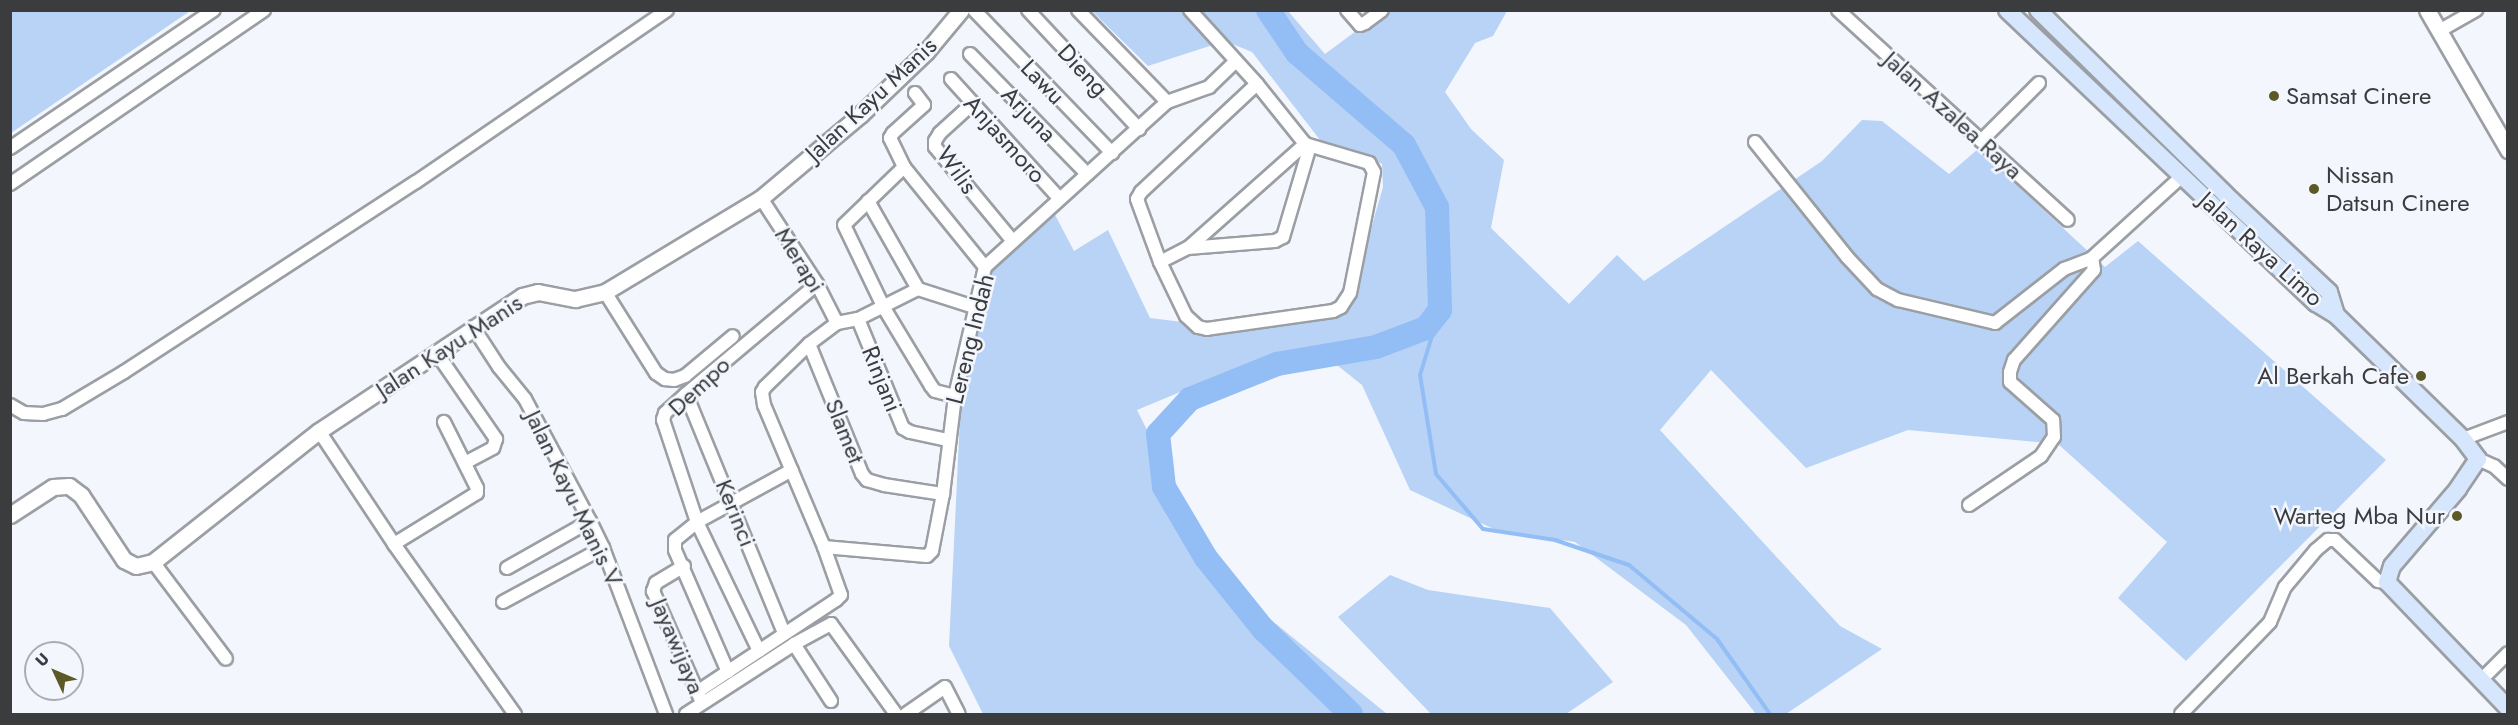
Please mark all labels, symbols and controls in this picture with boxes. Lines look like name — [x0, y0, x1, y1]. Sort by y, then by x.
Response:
street label: Jalan Kayu Manis — [799, 31, 943, 167]
street label: Dieng — [1052, 38, 1114, 102]
street label: Jalan Azalea Raya — [1877, 45, 2029, 185]
street label: Lawu — [1015, 54, 1071, 110]
street label: Arjuna — [995, 80, 1063, 148]
place label: Samsat Cinere — [2286, 82, 2431, 110]
street label: Anjasmoro — [958, 89, 1052, 189]
marker: Samsat Cinere — [2267, 89, 2281, 103]
street label: Wilis — [930, 141, 984, 199]
place label: Nissan Datsun Cinere — [2326, 161, 2470, 217]
marker: Nissan Datsun Cinere — [2307, 182, 2321, 196]
street label: Jalan Raya Limo — [2193, 186, 2329, 312]
street label: Merapi — [769, 222, 831, 298]
street label: Lereng Indah — [940, 271, 1000, 407]
street label: Jalan Kayu Manis — [370, 288, 528, 404]
street label: Rinjani — [856, 342, 908, 416]
street label: Dempo — [662, 350, 736, 422]
place label: Al Berkah Cafe — [2257, 362, 2409, 390]
marker: Al Berkah Cafe — [2414, 369, 2428, 383]
street label: Slamet — [819, 395, 871, 467]
street label: Jalan Kayu Manis V — [519, 405, 629, 591]
street label: Kerinci — [710, 475, 762, 551]
place label: Warteg Mba Nur — [2274, 502, 2445, 530]
marker: Warteg Mba Nur — [2450, 509, 2464, 523]
street label: Jayawijaya — [645, 594, 711, 698]
north arrow — [24, 641, 84, 701]
text: U — [30, 648, 54, 672]

